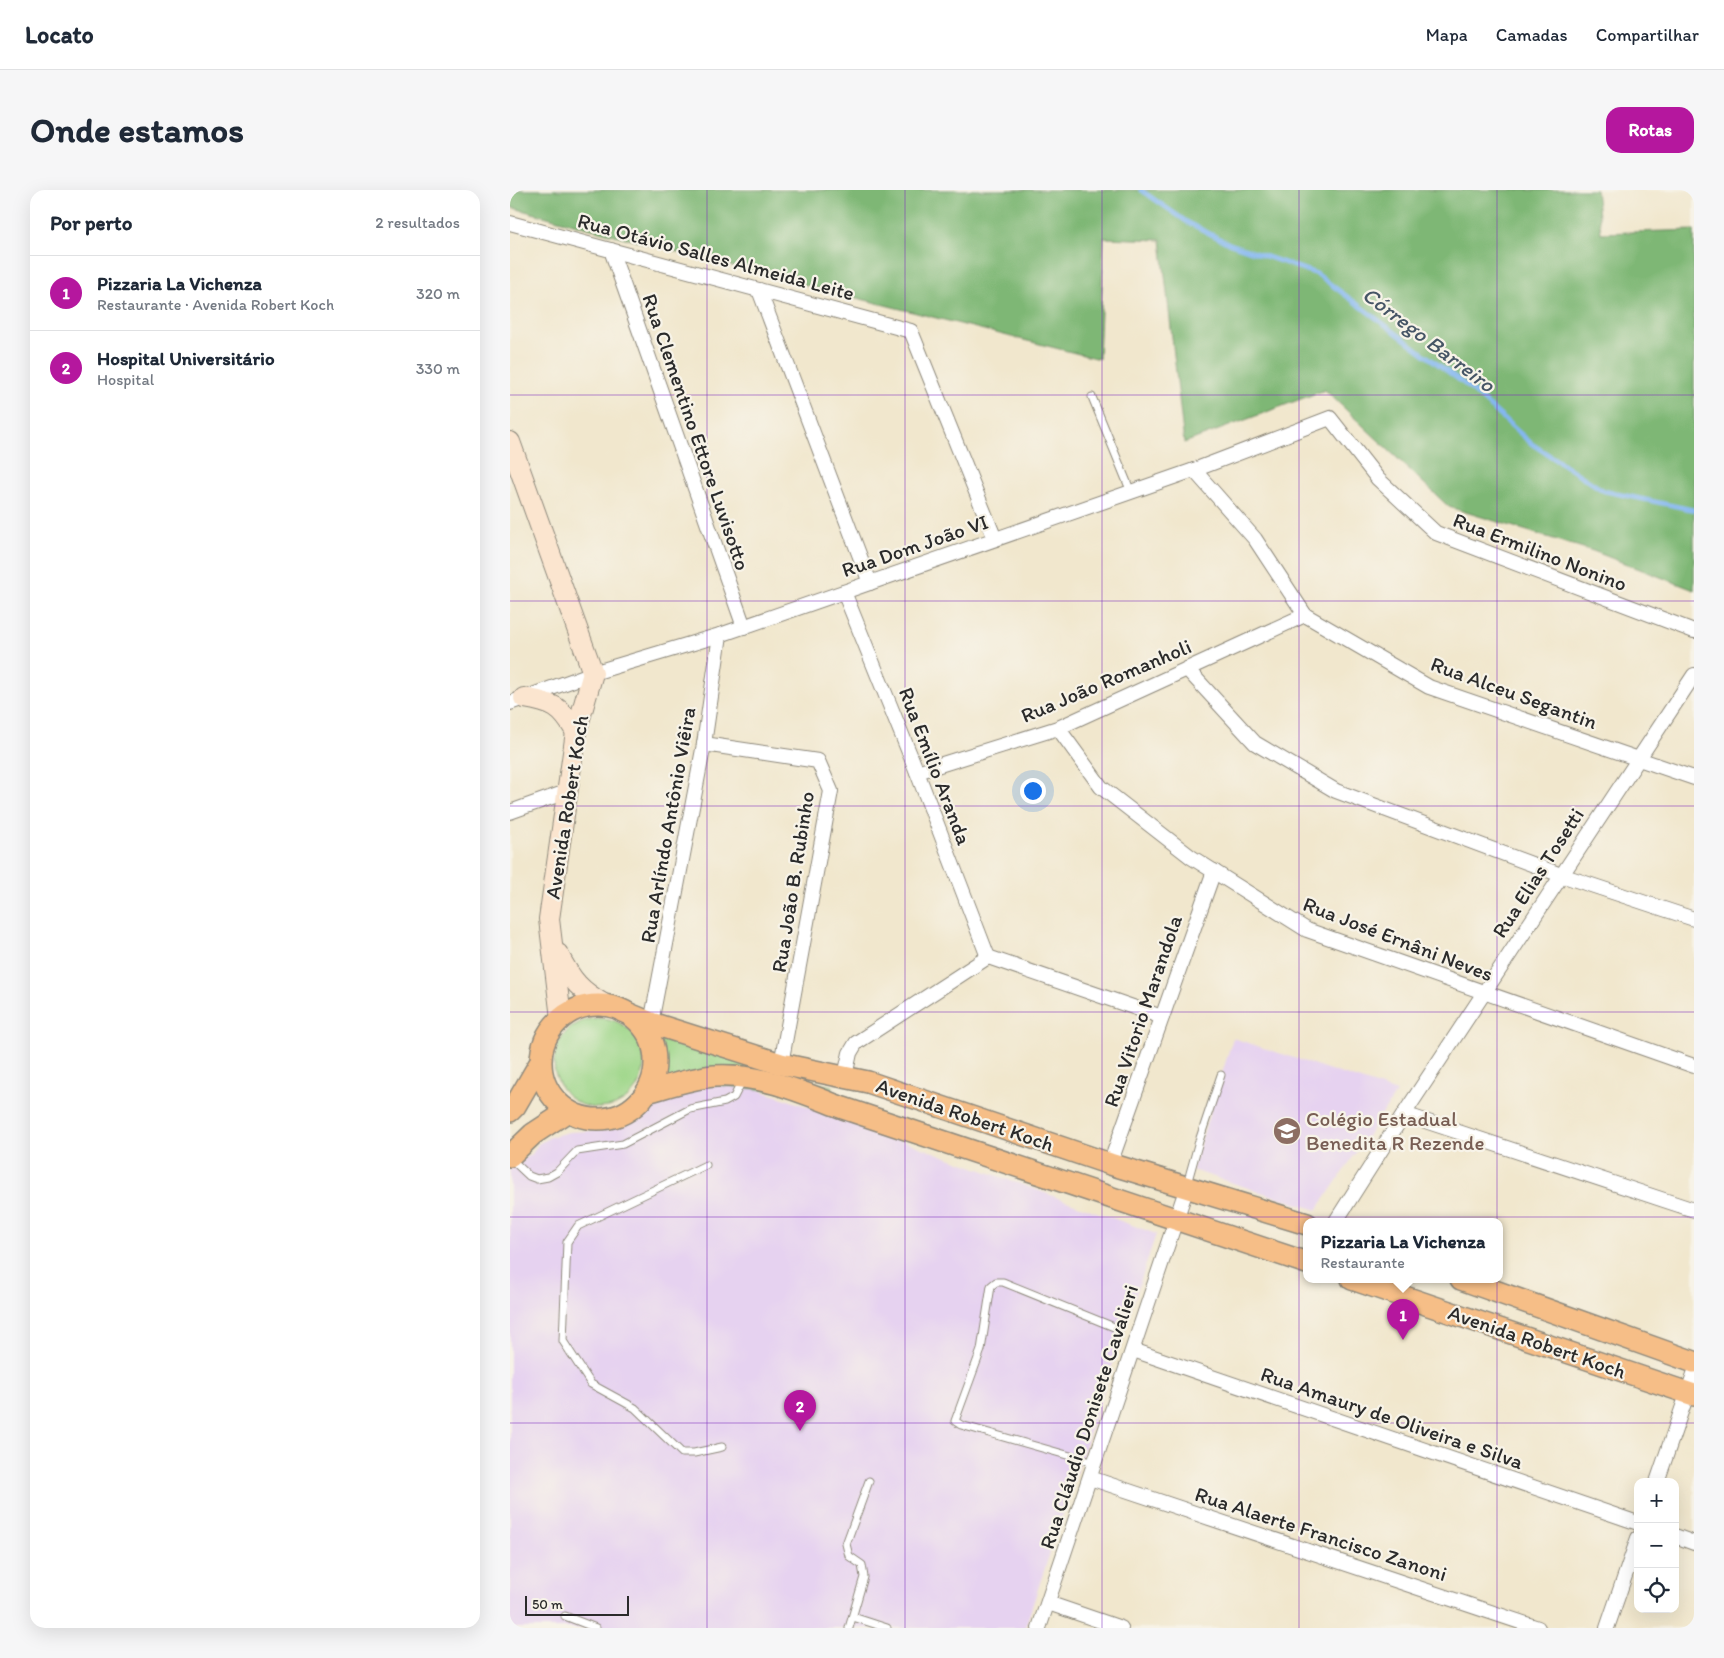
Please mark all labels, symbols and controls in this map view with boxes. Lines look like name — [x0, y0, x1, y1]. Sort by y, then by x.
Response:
text: Locato — [25, 20, 94, 49]
text: Mapa — [1426, 24, 1468, 46]
text: Camadas — [1496, 24, 1568, 46]
text: Compartilhar — [1596, 24, 1699, 46]
button: Rotas — [1606, 107, 1694, 153]
text: Onde estamos — [30, 109, 244, 151]
street label: Rua Otávio Salles Almeida Leite — [575, 207, 857, 306]
text: Por perto — [50, 210, 132, 235]
text: 2 resultados — [375, 213, 460, 232]
text: Pizzaria La Vichenza — [97, 272, 262, 295]
water label: Córrego Barreiro — [1357, 281, 1501, 399]
text: 1 — [62, 284, 70, 303]
text: 320 m — [416, 284, 460, 303]
street label: Rua Clementino Ettore Luvisotto — [637, 290, 756, 573]
text: Restaurante · Avenida Robert Koch — [97, 295, 334, 314]
text: Hospital Universitário — [97, 347, 275, 370]
text: 2 — [62, 359, 70, 378]
text: 330 m — [416, 359, 460, 378]
text: Hospital — [97, 370, 154, 389]
street label: Rua Ermilino Nonino — [1450, 507, 1631, 596]
street label: Rua Dom João VI — [838, 509, 991, 582]
street label: Rua João Romanholi — [1017, 633, 1195, 728]
street label: Rua Alceu Segantin — [1428, 651, 1601, 734]
street label: Rua Emílio Aranda — [894, 683, 977, 848]
street label: Rua Arlíndo Antônio Viêira — [634, 705, 701, 945]
street label: Avenida Robert Koch — [540, 713, 593, 901]
your location — [1020, 778, 1046, 804]
street label: Rua João B. Rubinho — [766, 789, 819, 974]
street label: Rua Elias Tosetti — [1486, 803, 1589, 942]
street label: Rua José Ernâni Neves — [1300, 891, 1497, 986]
street label: Rua Vitorio Marandola — [1098, 912, 1187, 1110]
street label: Avenida Robert Koch — [873, 1072, 1057, 1157]
place label: Colégio Estadual Benedita R Rezende — [1306, 1106, 1484, 1155]
school or university icon: Colégio Estadual Benedita R Rezende — [1272, 1116, 1302, 1146]
popup — [1303, 1218, 1503, 1283]
text: Pizzaria La Vichenza — [1321, 1230, 1485, 1253]
text: Restaurante — [1321, 1253, 1405, 1272]
street label: Rua Cláudio Donisete Cavalieri — [1034, 1282, 1143, 1552]
pin: 1 — [1387, 1299, 1419, 1340]
street label: Avenida Robert Koch — [1445, 1299, 1629, 1384]
street label: Rua Amaury de Oliveira e Silva — [1258, 1361, 1527, 1474]
pin: 2 — [784, 1390, 816, 1431]
map controls — [1634, 1478, 1679, 1613]
button: + — [1634, 1478, 1679, 1523]
street label: Rua Alaerte Francisco Zanoni — [1192, 1481, 1450, 1586]
button: − — [1634, 1523, 1679, 1568]
button: locate — [1634, 1568, 1679, 1613]
scale bar — [525, 1593, 629, 1616]
text: 50 m — [532, 1596, 563, 1613]

